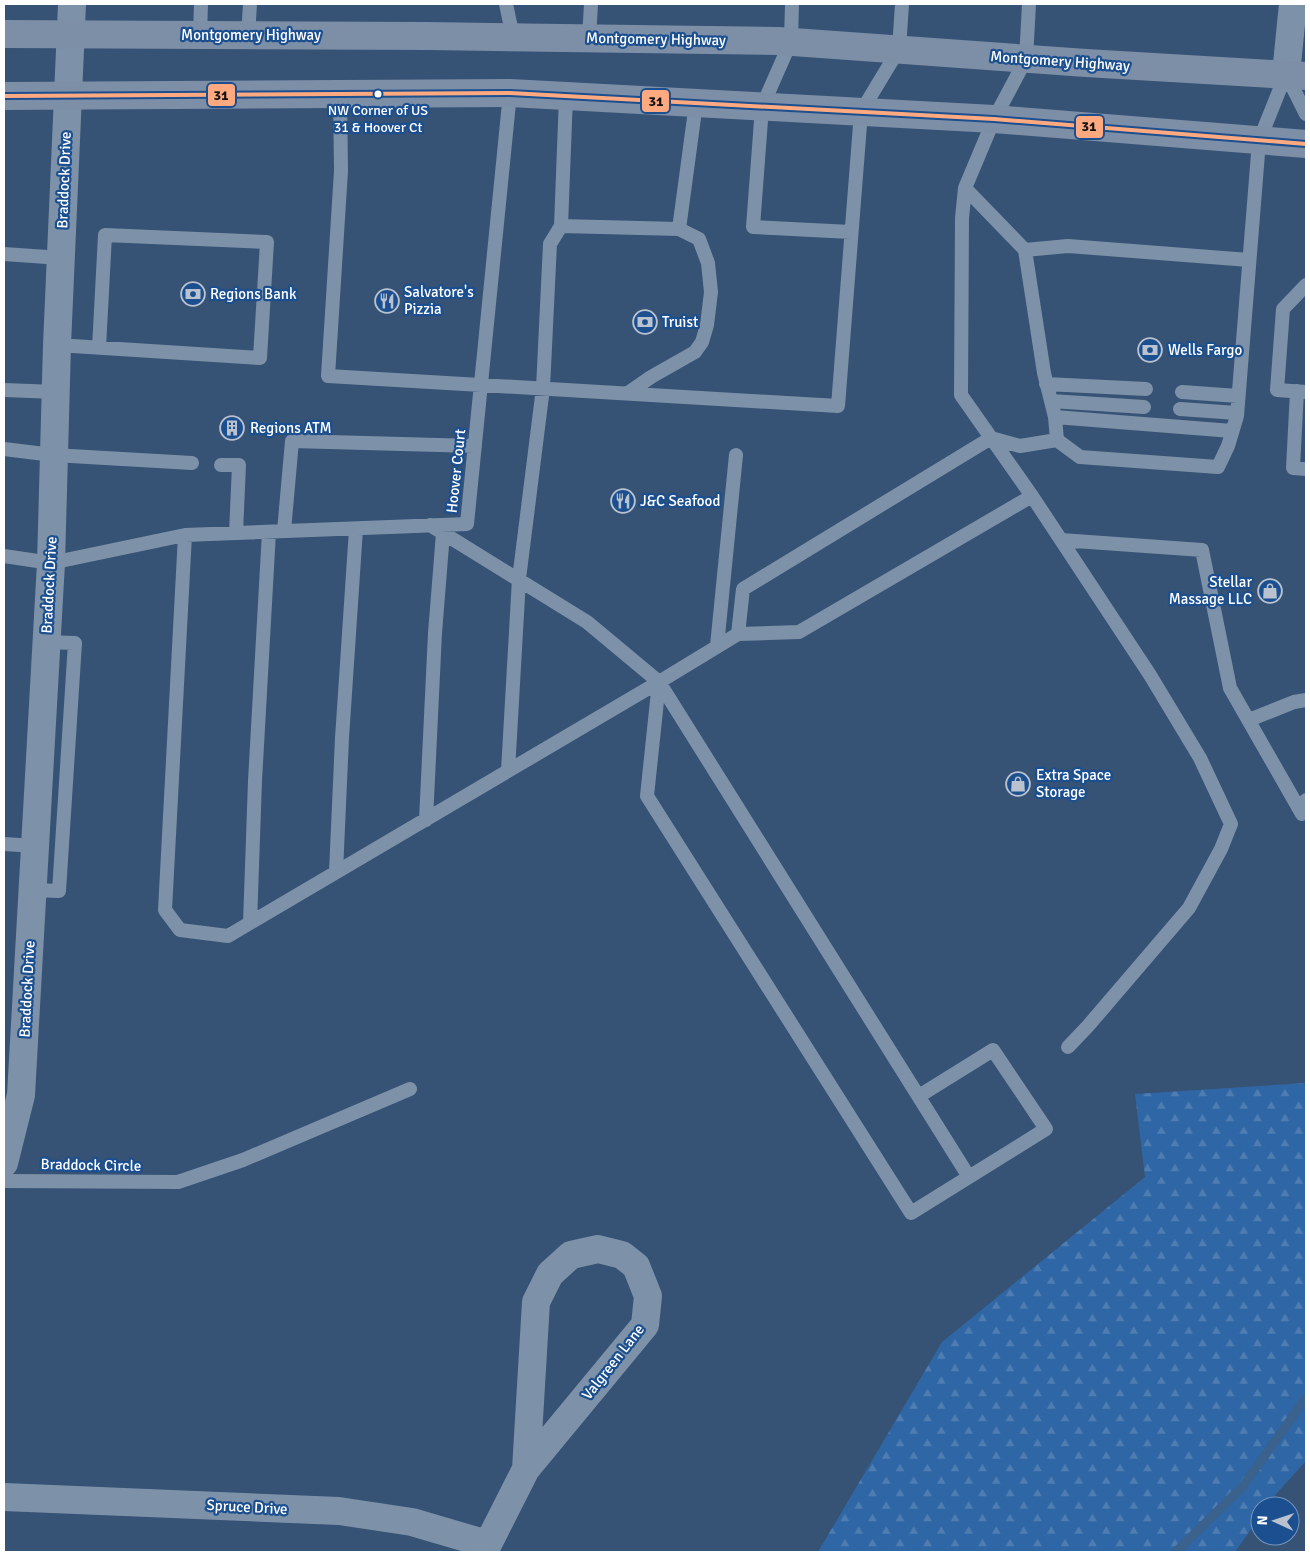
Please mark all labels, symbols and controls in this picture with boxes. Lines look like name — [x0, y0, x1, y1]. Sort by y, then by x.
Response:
street label: Montgomery Highway — [181, 26, 321, 44]
street label: Montgomery Highway — [586, 29, 726, 49]
street label: Montgomery Highway — [990, 47, 1130, 75]
line badge: 31 — [207, 83, 236, 107]
text: 31 — [213, 87, 229, 104]
marker: NW Corner of US 31 & Hoover Ct — [373, 89, 383, 99]
line badge: 31 — [641, 89, 670, 113]
text: 31 — [648, 93, 664, 110]
place label: NW Corner of US 31 & Hoover Ct — [328, 102, 428, 136]
line badge: 31 — [1075, 115, 1104, 139]
text: 31 — [1081, 118, 1097, 135]
street label: Braddock Drive — [53, 131, 75, 229]
bank icon: Regions Bank — [180, 281, 206, 307]
place label: Salvatore's Pizzia — [404, 283, 474, 318]
place label: Regions Bank — [210, 285, 297, 303]
restaurant icon: Salvatore's Pizzia — [374, 288, 400, 314]
bank icon: Truist — [632, 309, 658, 335]
place label: Truist — [662, 313, 698, 331]
bank icon: Wells Fargo — [1137, 337, 1163, 363]
place label: Wells Fargo — [1168, 341, 1242, 359]
building icon: Regions ATM — [219, 415, 245, 441]
place label: Regions ATM — [250, 419, 332, 437]
street label: Hoover Court — [443, 428, 469, 514]
restaurant icon: J&C Seafood — [610, 488, 636, 514]
place label: J&C Seafood — [640, 492, 720, 510]
street label: Braddock Drive — [37, 536, 61, 634]
place label: Stellar Massage LLC — [1169, 573, 1252, 608]
shop icon: Stellar Massage LLC — [1257, 578, 1283, 604]
place label: Extra Space Storage — [1036, 766, 1111, 801]
shop icon: Extra Space Storage — [1005, 771, 1031, 797]
street label: Braddock Drive — [15, 940, 39, 1038]
street label: Braddock Circle — [41, 1155, 141, 1175]
street label: Valgreen Lane — [578, 1321, 648, 1403]
street label: Spruce Drive — [206, 1496, 288, 1518]
north arrow — [1250, 1496, 1300, 1546]
text: N — [1254, 1515, 1271, 1526]

